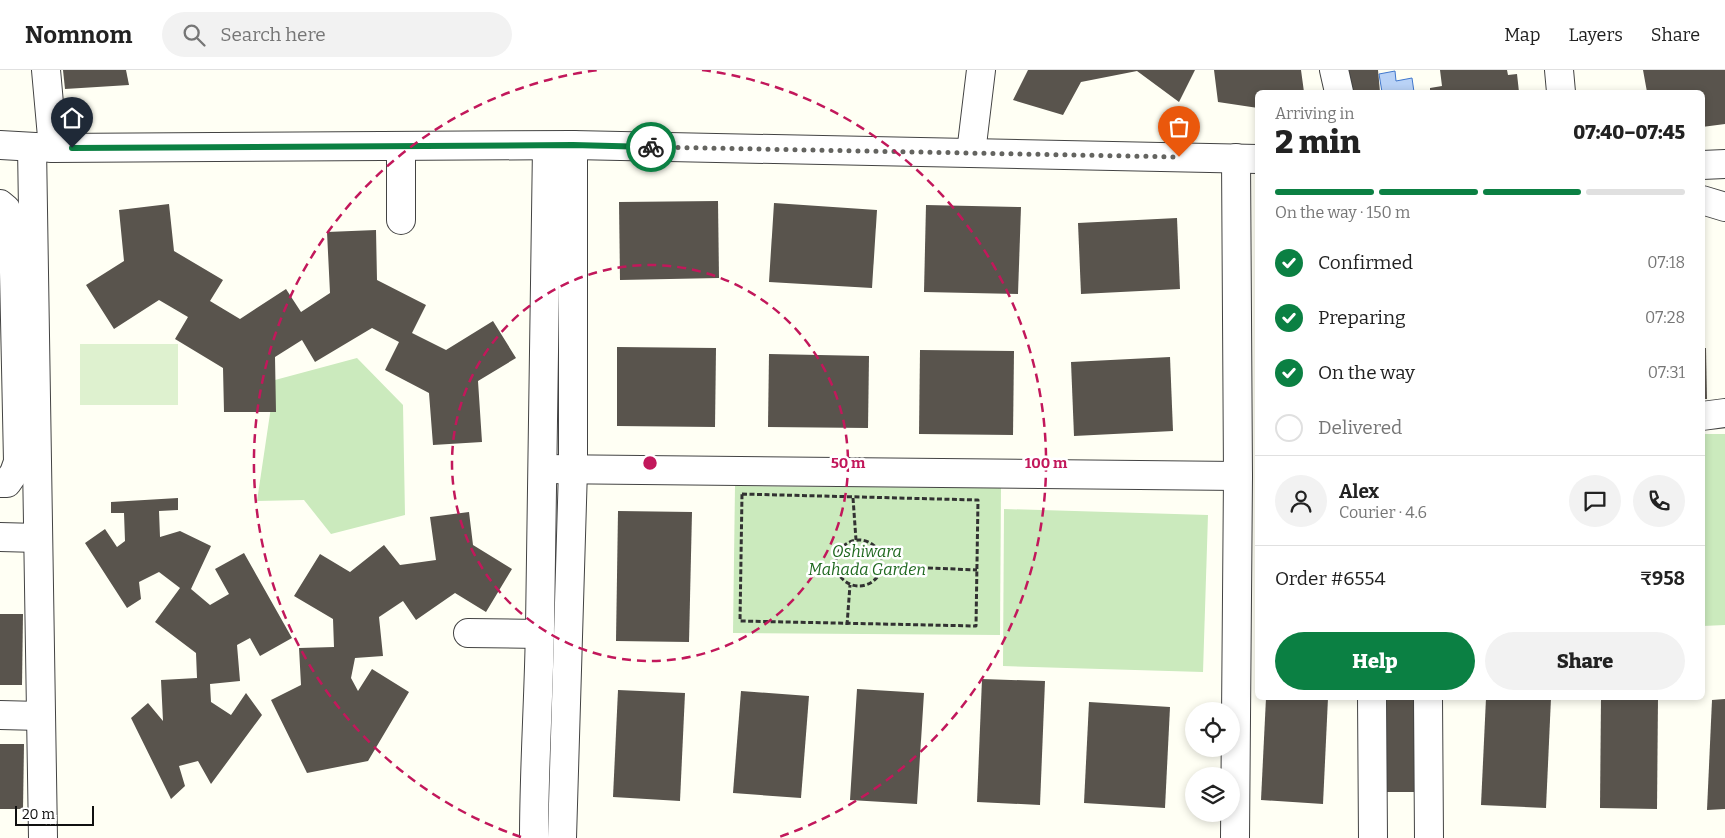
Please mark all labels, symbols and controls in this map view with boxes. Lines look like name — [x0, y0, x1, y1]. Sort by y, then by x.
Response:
search box — [162, 12, 512, 57]
text: Nomnom — [25, 21, 132, 49]
icon: search — [180, 21, 208, 49]
text: Search here — [220, 23, 326, 46]
text: Map — [1504, 24, 1540, 46]
text: Layers — [1568, 24, 1623, 46]
text: Share — [1651, 24, 1700, 46]
pin — [51, 97, 93, 148]
icon: home — [58, 104, 86, 132]
text: Arriving in — [1275, 104, 1354, 123]
pin — [1158, 106, 1200, 157]
icon: bag — [1165, 113, 1193, 141]
text: 07:40–07:45 — [1573, 121, 1685, 144]
courier — [626, 122, 676, 172]
text: 2 min — [1275, 123, 1361, 161]
icon: bike — [637, 133, 665, 161]
text: On the way · 150 m — [1275, 203, 1410, 222]
icon: check — [1275, 249, 1303, 277]
text: Confirmed — [1318, 251, 1413, 274]
text: 07:18 — [1647, 253, 1685, 272]
icon: check — [1275, 304, 1303, 332]
text: Preparing — [1318, 306, 1406, 329]
text: 07:28 — [1645, 308, 1685, 327]
icon: check — [1275, 359, 1303, 387]
text: On the way — [1318, 361, 1415, 384]
text: 07:31 — [1648, 363, 1685, 382]
text: Delivered — [1318, 416, 1402, 439]
centre of rings — [641, 454, 659, 472]
text: 50 m — [831, 454, 866, 472]
text: 100 m — [1025, 454, 1068, 472]
button: person — [1275, 475, 1327, 527]
button: chat — [1569, 475, 1621, 527]
button: phone — [1633, 475, 1685, 527]
text: Alex — [1339, 480, 1379, 503]
text: Courier · 4.6 — [1339, 503, 1427, 522]
park label: Oshiwara Mahada Garden — [808, 542, 926, 579]
text: Order #6554 — [1275, 567, 1386, 590]
text: ₹958 — [1640, 567, 1685, 590]
button: Help — [1275, 632, 1475, 690]
button: Share — [1485, 632, 1685, 690]
map controls — [1185, 702, 1240, 822]
button: locate — [1185, 702, 1240, 757]
button: layers — [1185, 767, 1240, 822]
scale bar — [15, 803, 94, 826]
text: 20 m — [22, 806, 55, 823]

